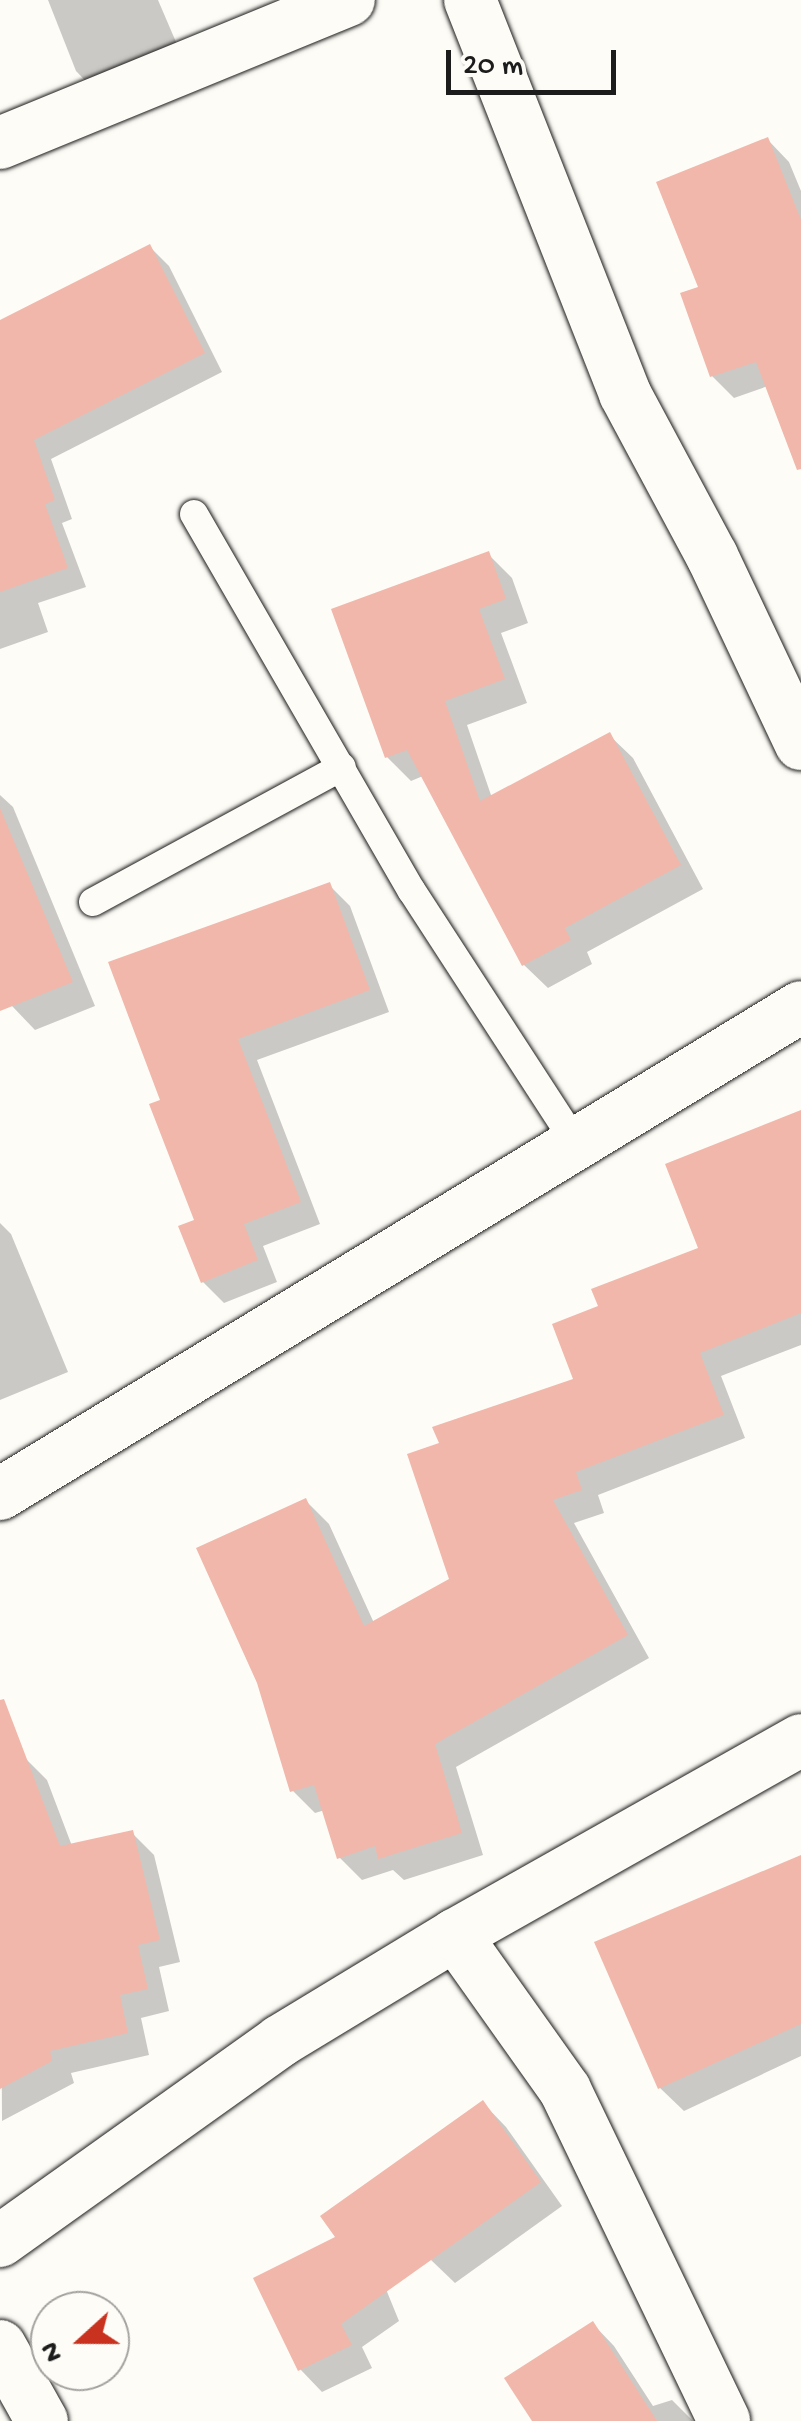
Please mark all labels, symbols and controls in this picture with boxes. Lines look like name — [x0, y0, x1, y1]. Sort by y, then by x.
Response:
scale bar — [451, 30, 621, 92]
text: 20 m — [463, 50, 523, 85]
north arrow — [30, 2291, 130, 2391]
text: N — [35, 2337, 72, 2366]

